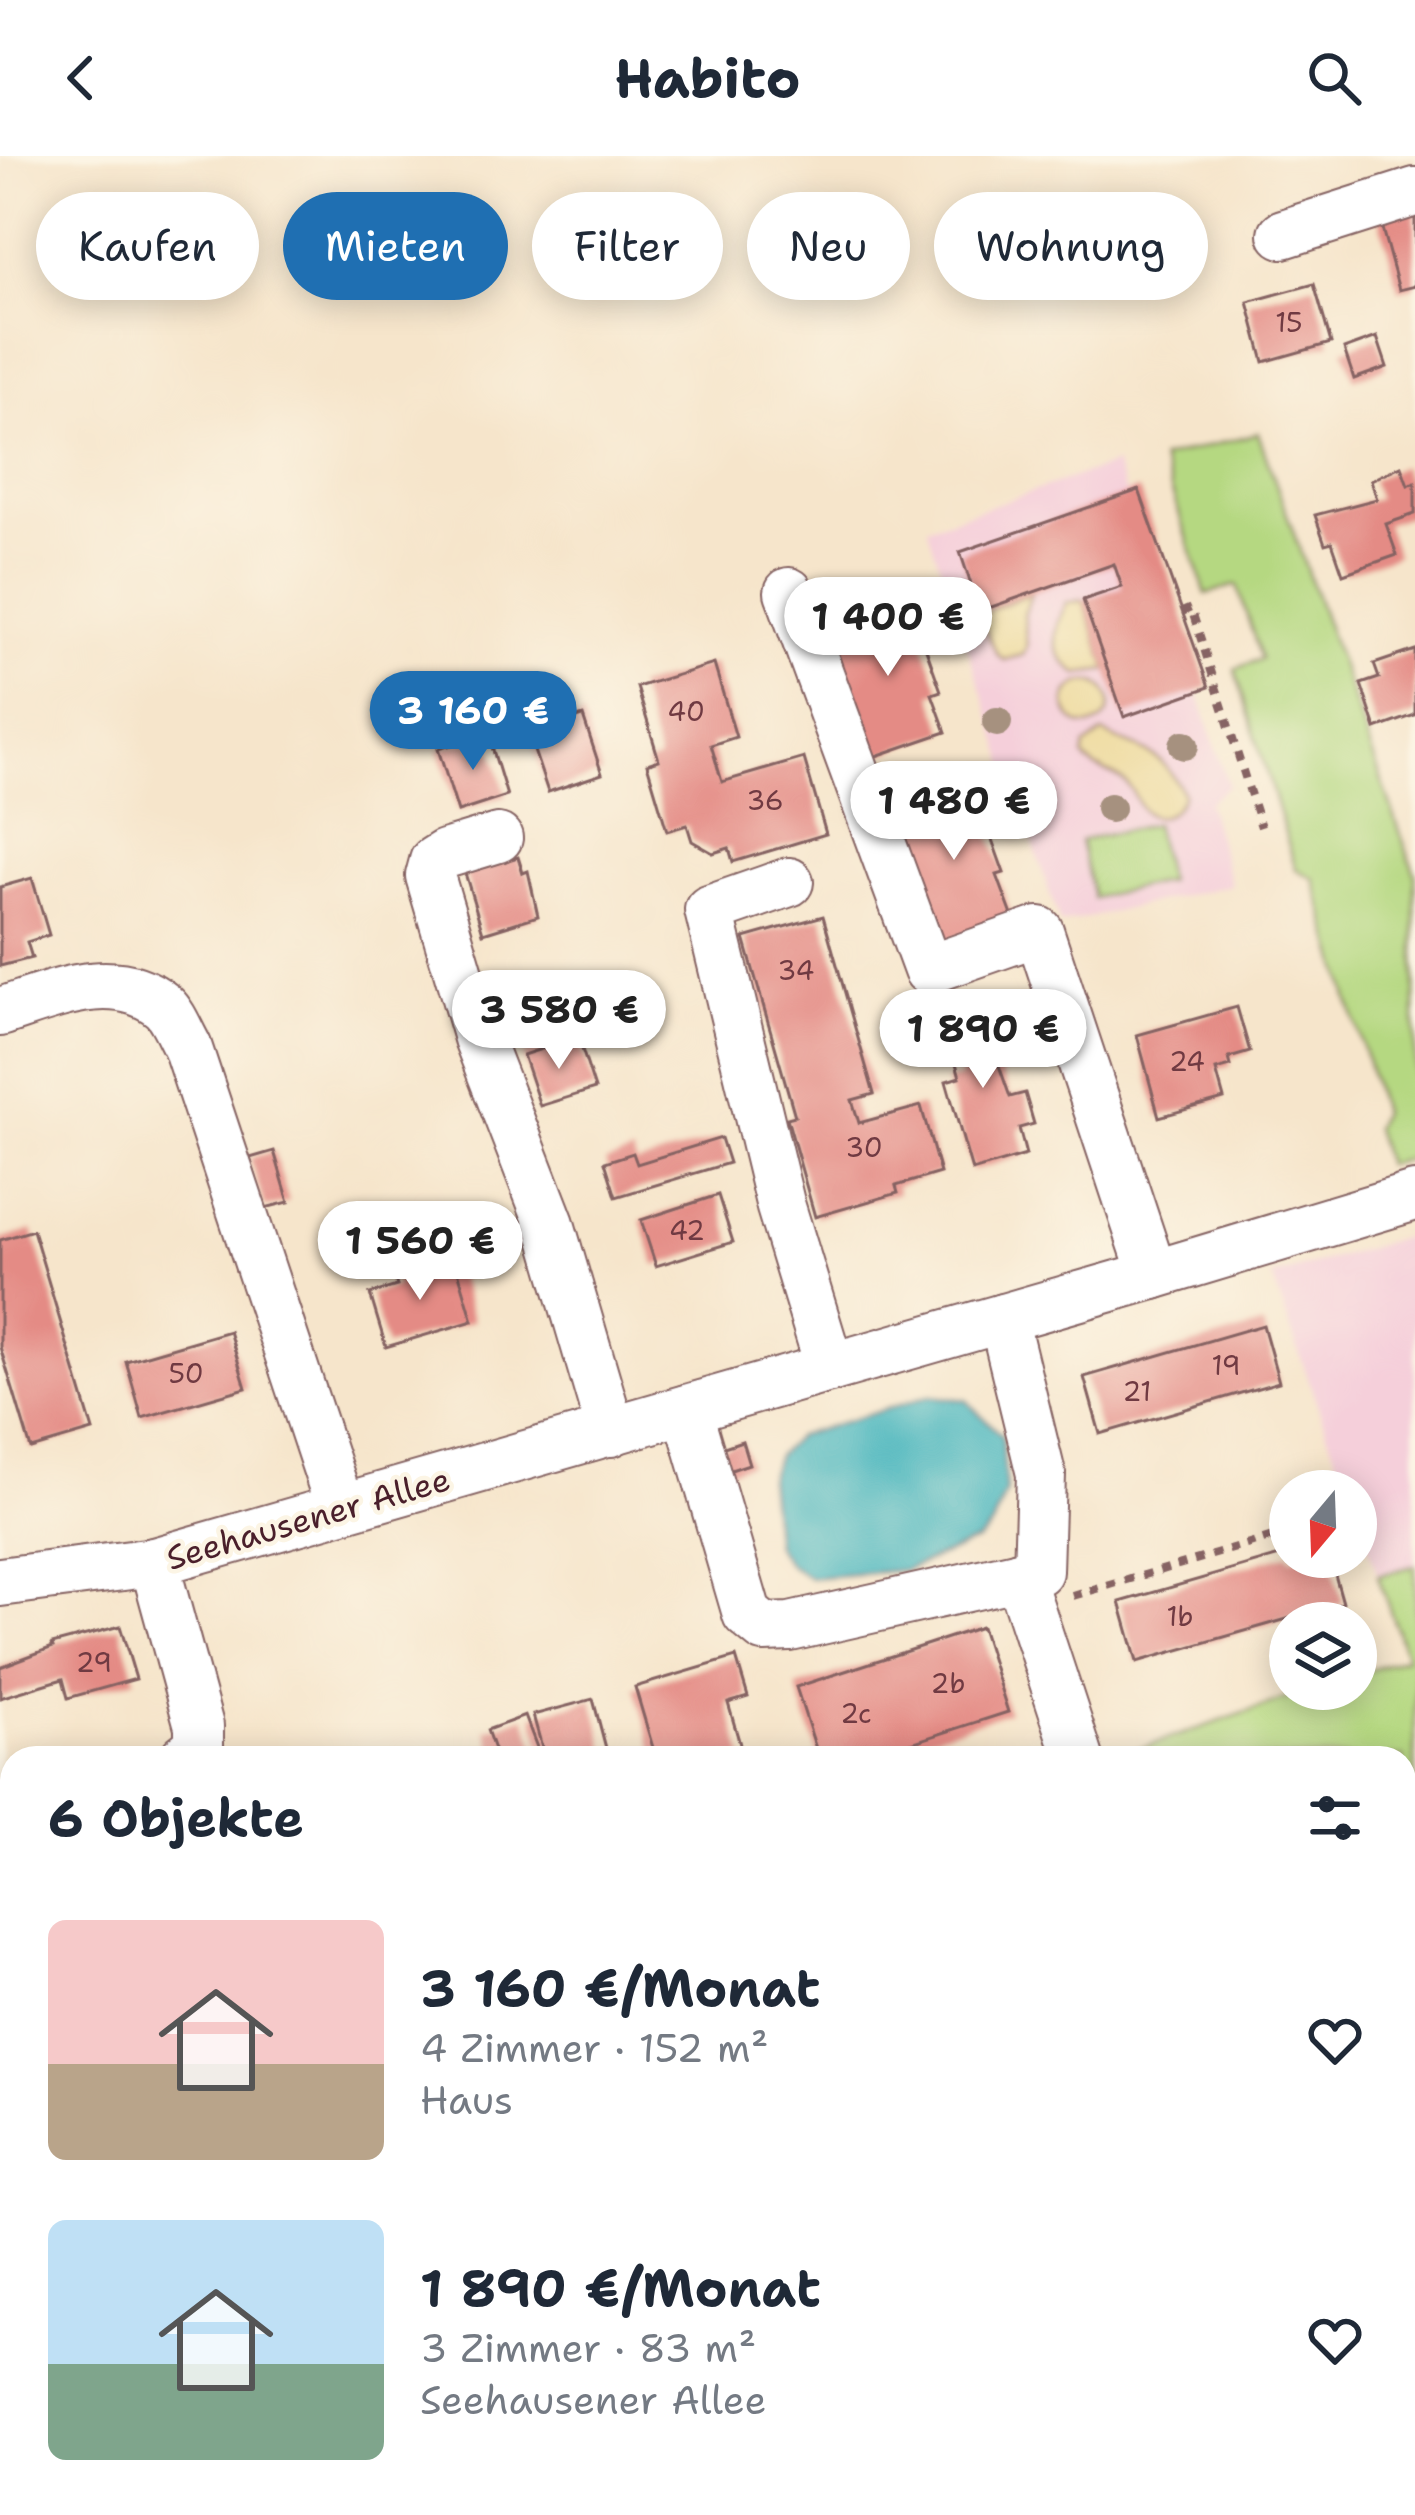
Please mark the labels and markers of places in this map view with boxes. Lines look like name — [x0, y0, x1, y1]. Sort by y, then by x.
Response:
pin: 1 400 € — [777, 577, 999, 679]
pin: 3 160 € — [362, 671, 584, 773]
pin: 1 480 € — [843, 761, 1065, 863]
pin: 3 580 € — [448, 970, 670, 1072]
pin: 1 890 € — [872, 989, 1094, 1091]
pin: 1 560 € — [309, 1201, 531, 1303]

